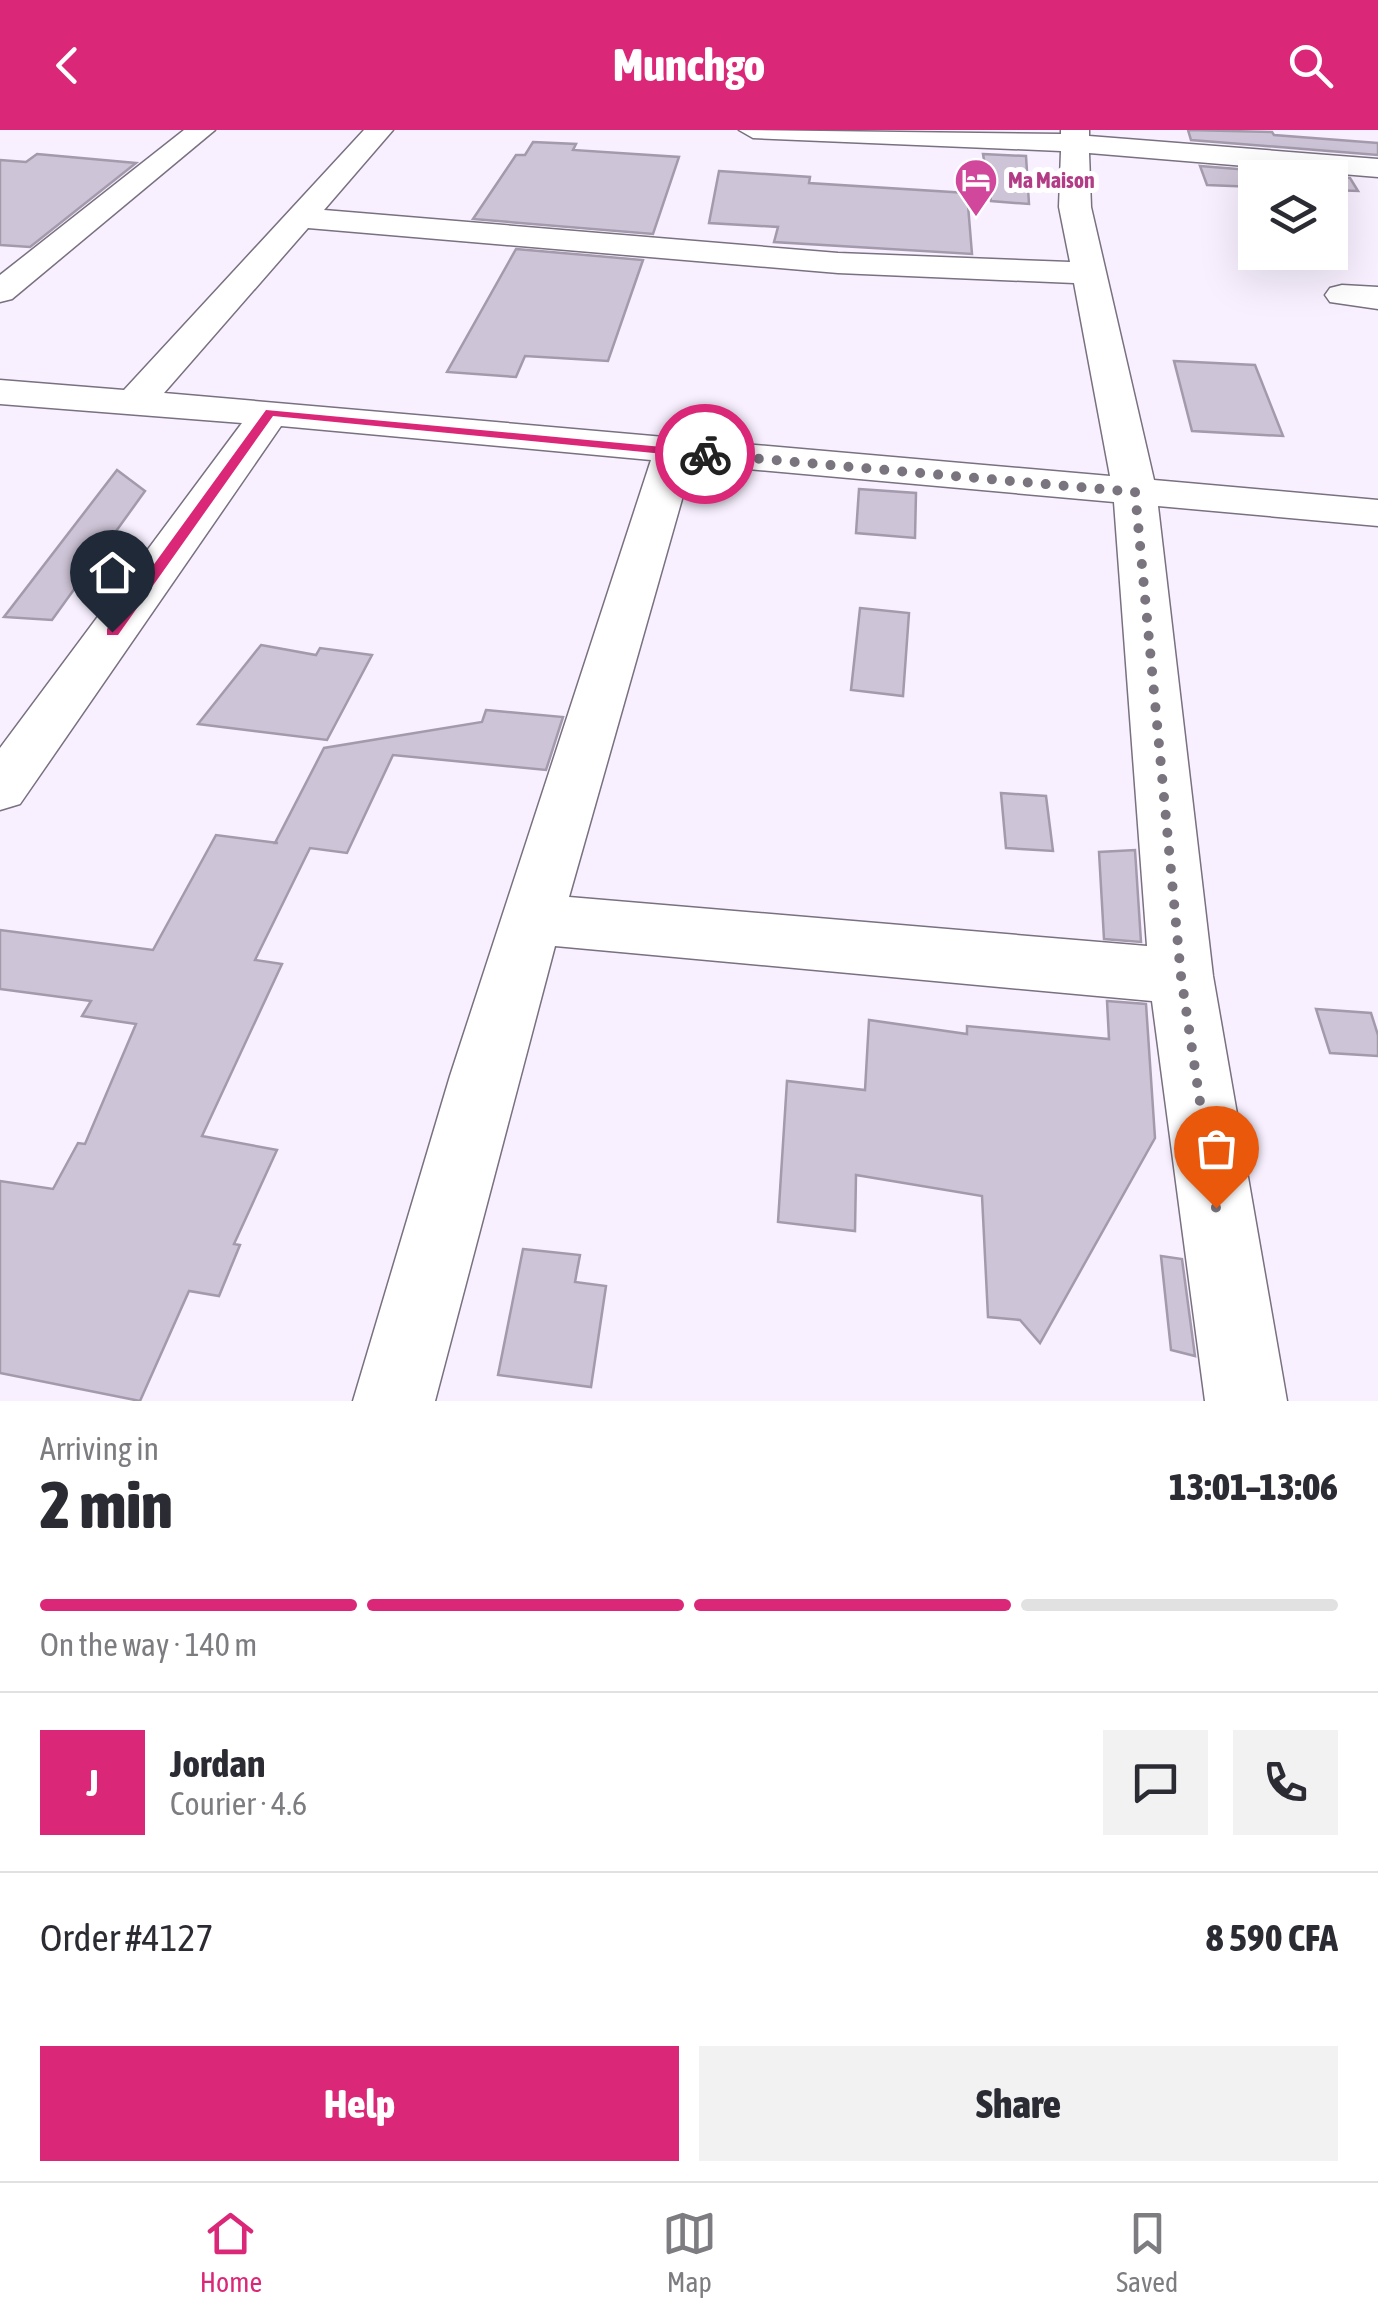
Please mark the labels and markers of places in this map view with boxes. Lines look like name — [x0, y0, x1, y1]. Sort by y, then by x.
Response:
hotel icon: Ma Maison — [953, 157, 999, 218]
place label: Ma Maison — [1008, 167, 1095, 193]
pin — [70, 530, 155, 633]
pin — [1174, 1106, 1259, 1209]

